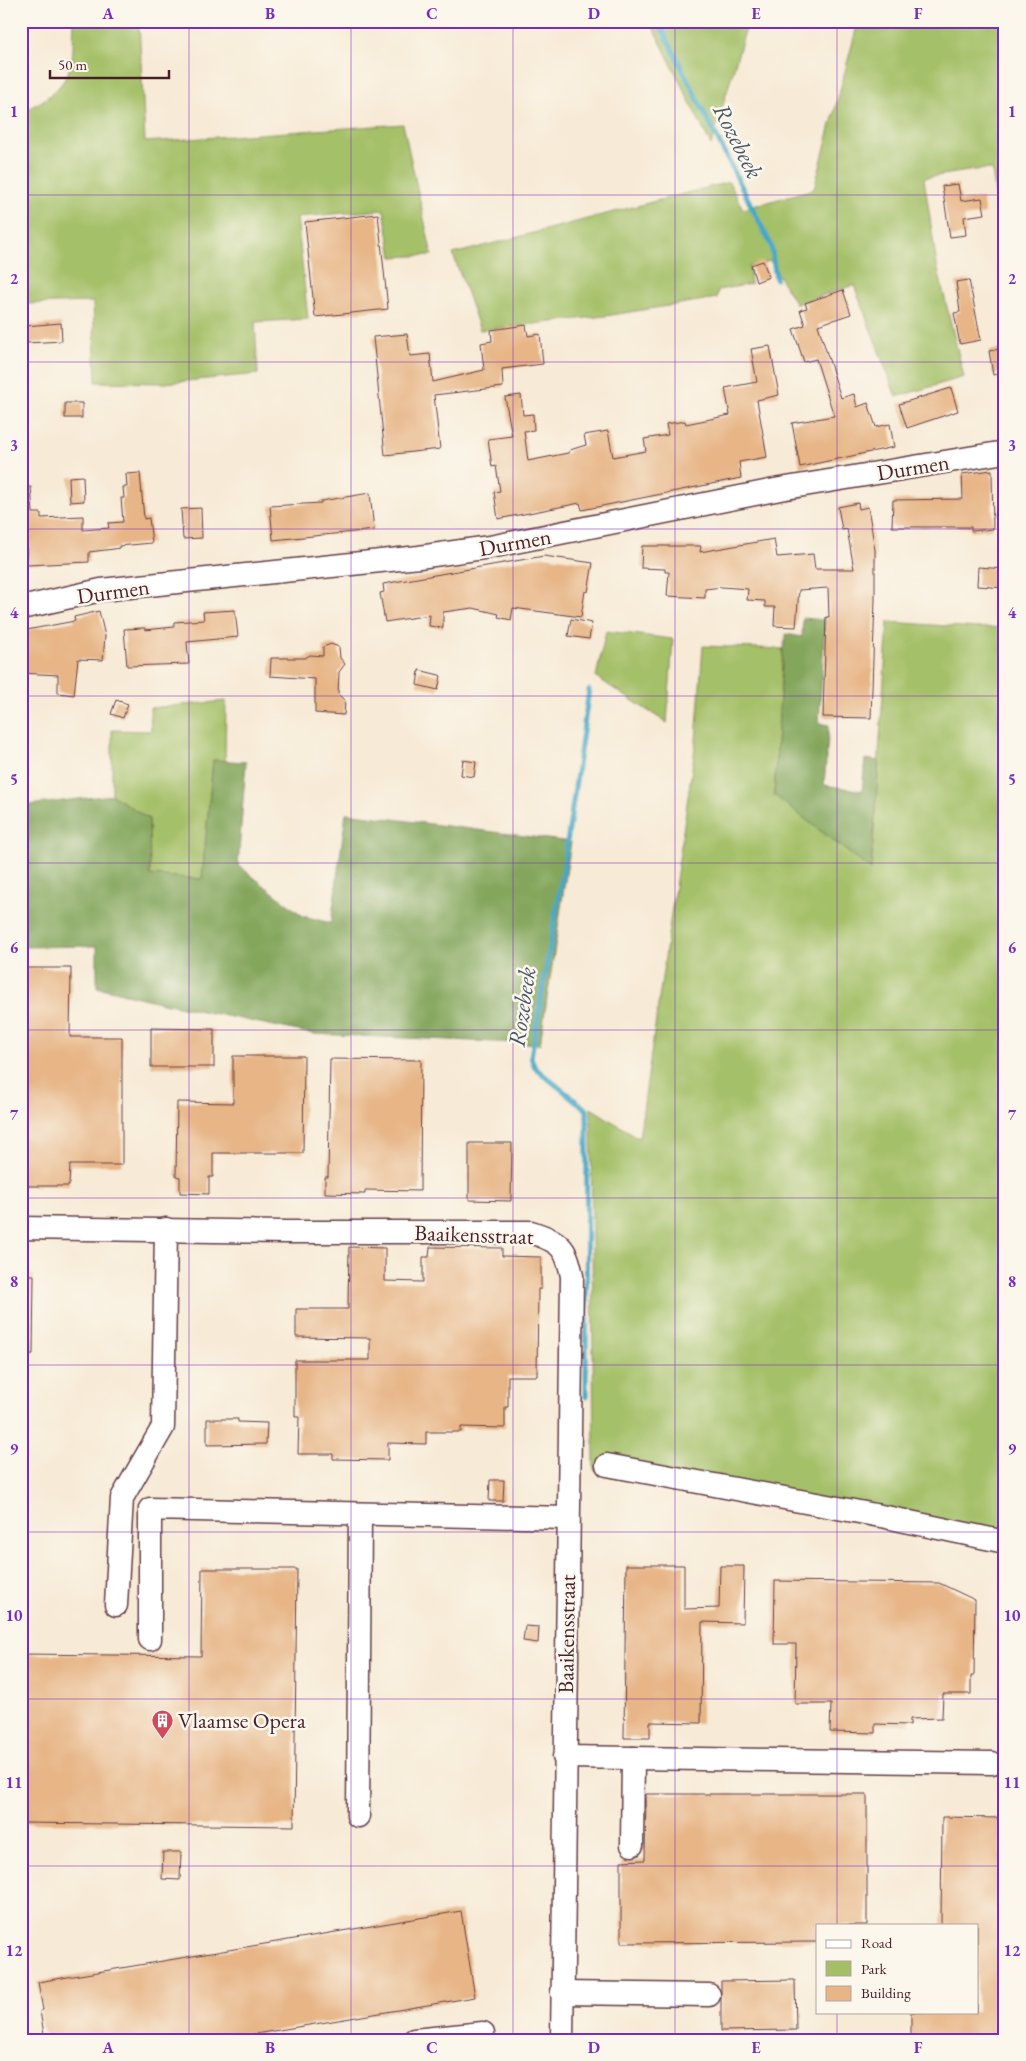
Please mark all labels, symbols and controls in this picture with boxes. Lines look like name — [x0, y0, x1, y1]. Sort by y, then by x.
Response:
text: A — [101, 3, 114, 24]
text: B — [265, 3, 275, 24]
text: C — [426, 3, 438, 24]
text: D — [588, 3, 600, 24]
text: E — [751, 3, 761, 24]
text: F — [914, 3, 923, 24]
scale bar — [50, 48, 169, 80]
text: 50 m — [58, 55, 87, 74]
water label: Rozebeek — [706, 98, 771, 184]
text: 1 — [10, 101, 18, 122]
text: 1 — [1008, 101, 1016, 122]
text: 2 — [10, 268, 19, 289]
text: 2 — [1008, 268, 1017, 289]
text: 3 — [10, 435, 18, 456]
text: 3 — [1008, 435, 1016, 456]
street label: Durmen — [875, 447, 952, 488]
street label: Durmen — [477, 522, 554, 563]
street label: Durmen — [75, 572, 152, 611]
text: 4 — [10, 602, 19, 623]
text: 4 — [1008, 602, 1017, 623]
text: 5 — [10, 769, 18, 790]
text: 5 — [1008, 769, 1016, 790]
text: 6 — [10, 937, 19, 958]
text: 6 — [1008, 937, 1017, 958]
water label: Rozebeek — [501, 965, 542, 1049]
text: 7 — [10, 1104, 19, 1125]
text: 7 — [1008, 1104, 1017, 1125]
street label: Baaikensstraat — [414, 1218, 534, 1251]
text: 8 — [10, 1271, 18, 1292]
text: 8 — [1008, 1271, 1016, 1292]
text: 9 — [10, 1438, 19, 1459]
text: 9 — [1008, 1438, 1017, 1459]
street label: Baaikensstraat — [551, 1574, 582, 1694]
text: 10 — [6, 1605, 23, 1626]
text: 10 — [1004, 1605, 1021, 1626]
place label: Vlaamse Opera — [178, 1706, 306, 1735]
building icon: Vlaamse Opera — [150, 1708, 174, 1739]
text: 11 — [6, 1772, 22, 1793]
text: 11 — [1004, 1772, 1020, 1793]
legend — [816, 1924, 978, 2014]
text: Road — [861, 1933, 893, 1952]
text: 12 — [6, 1940, 23, 1961]
text: 12 — [1004, 1940, 1021, 1961]
text: Park — [861, 1959, 888, 1978]
text: Building — [861, 1983, 911, 2002]
text: A — [101, 2037, 114, 2058]
text: B — [265, 2037, 275, 2058]
text: C — [426, 2037, 438, 2058]
text: D — [588, 2037, 600, 2058]
text: E — [751, 2037, 761, 2058]
text: F — [914, 2037, 923, 2058]

